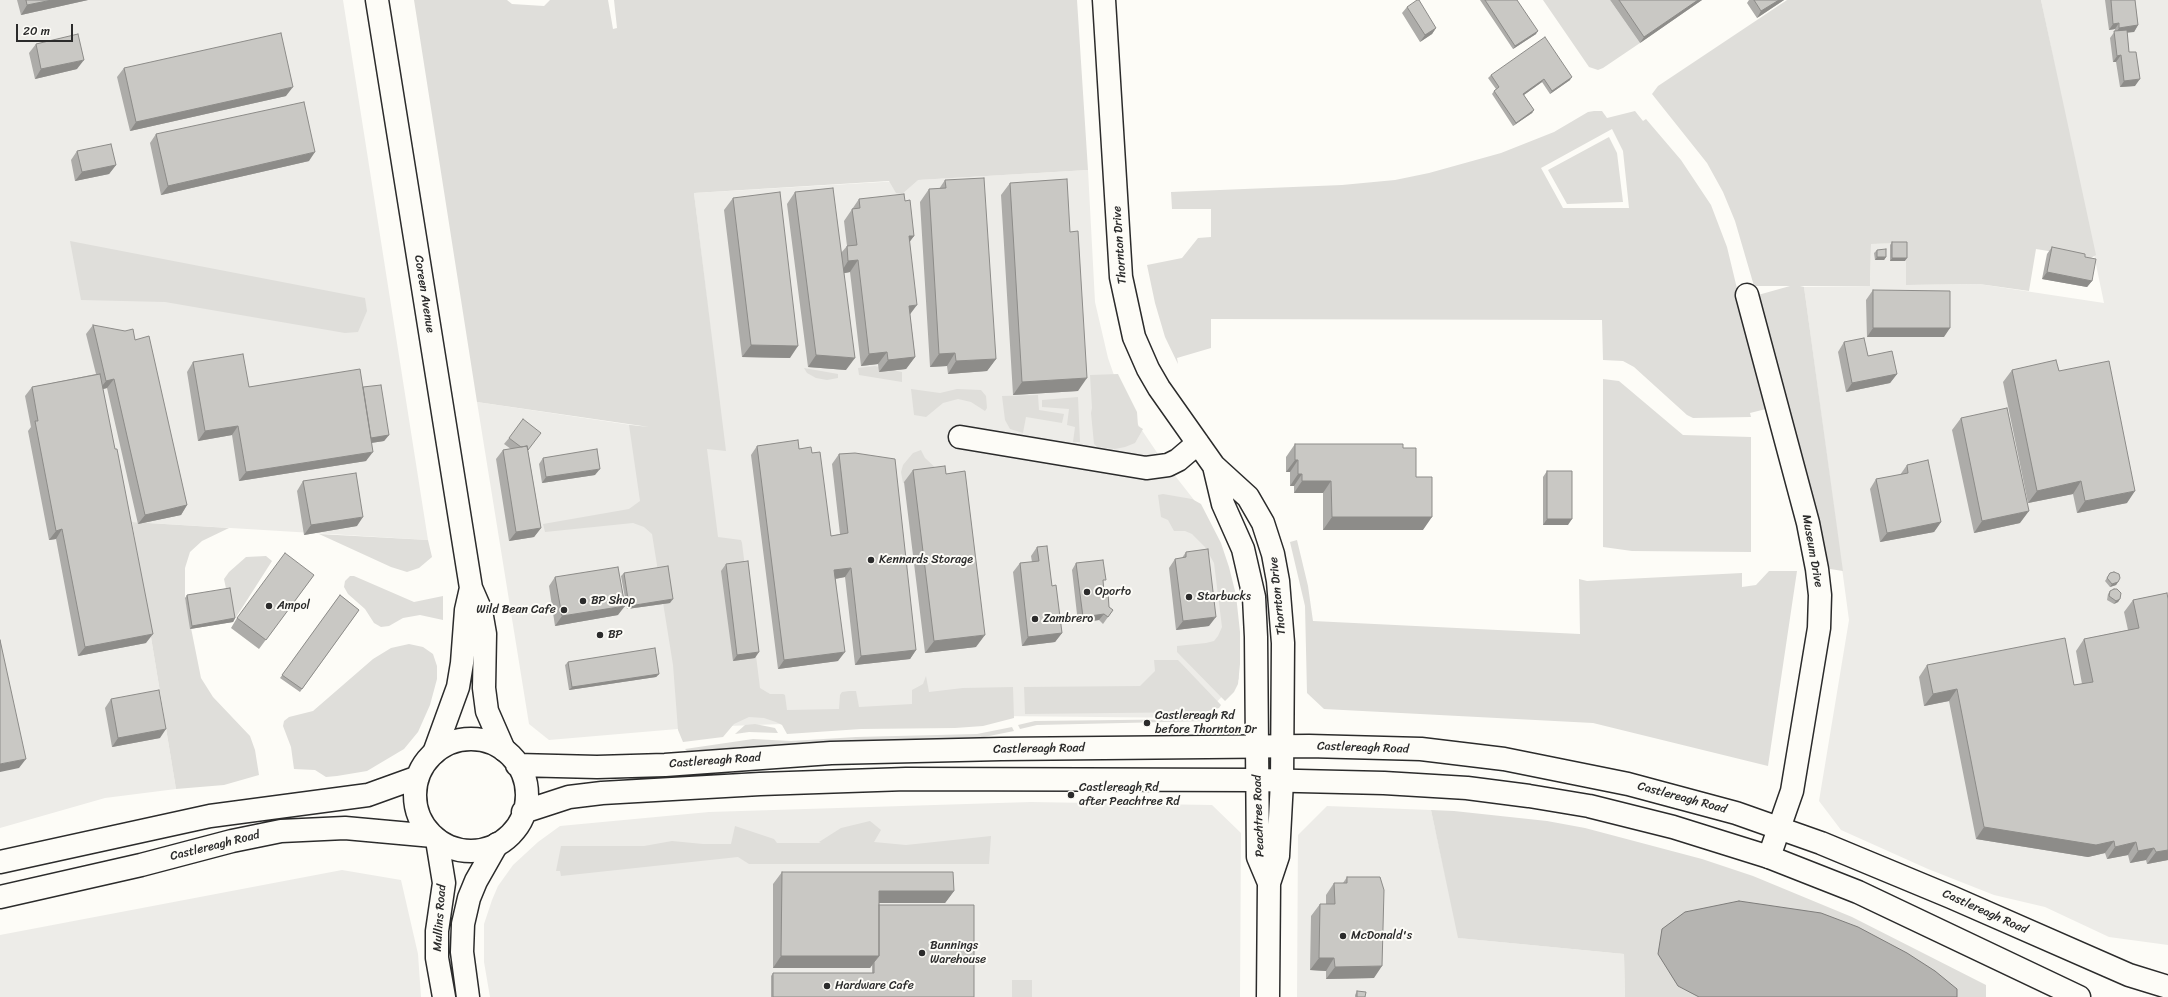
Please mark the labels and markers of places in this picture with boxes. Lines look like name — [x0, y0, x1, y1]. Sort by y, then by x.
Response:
place label: Kennards Storage — [879, 553, 973, 567]
marker: Kennards Storage — [866, 555, 876, 565]
place label: Oporto — [1095, 585, 1131, 599]
marker: Oporto — [1082, 587, 1092, 597]
place label: Starbucks — [1197, 590, 1251, 604]
marker: Starbucks — [1184, 592, 1194, 602]
place label: BP Shop — [591, 594, 635, 608]
marker: BP Shop — [578, 596, 588, 606]
place label: Ampol — [277, 599, 310, 613]
marker: Ampol — [264, 601, 274, 611]
place label: Wild Bean Cafe — [476, 603, 556, 617]
marker: Wild Bean Cafe — [559, 605, 569, 615]
place label: Zambrero — [1043, 612, 1093, 626]
marker: Zambrero — [1030, 614, 1040, 624]
place label: BP — [608, 628, 623, 642]
marker: BP — [595, 630, 605, 640]
place label: Castlereagh Rd before Thornton Dr — [1155, 709, 1256, 737]
marker: Castlereagh Rd before Thornton Dr — [1142, 718, 1152, 728]
place label: Castlereagh Rd after Peachtree Rd — [1079, 781, 1180, 809]
marker: Castlereagh Rd after Peachtree Rd — [1066, 790, 1076, 800]
place label: McDonald's — [1351, 929, 1412, 943]
marker: McDonald's — [1338, 931, 1348, 941]
place label: Bunnings Warehouse — [930, 939, 986, 967]
marker: Bunnings Warehouse — [917, 948, 927, 958]
place label: Hardware Cafe — [835, 979, 914, 993]
marker: Hardware Cafe — [822, 981, 832, 991]

